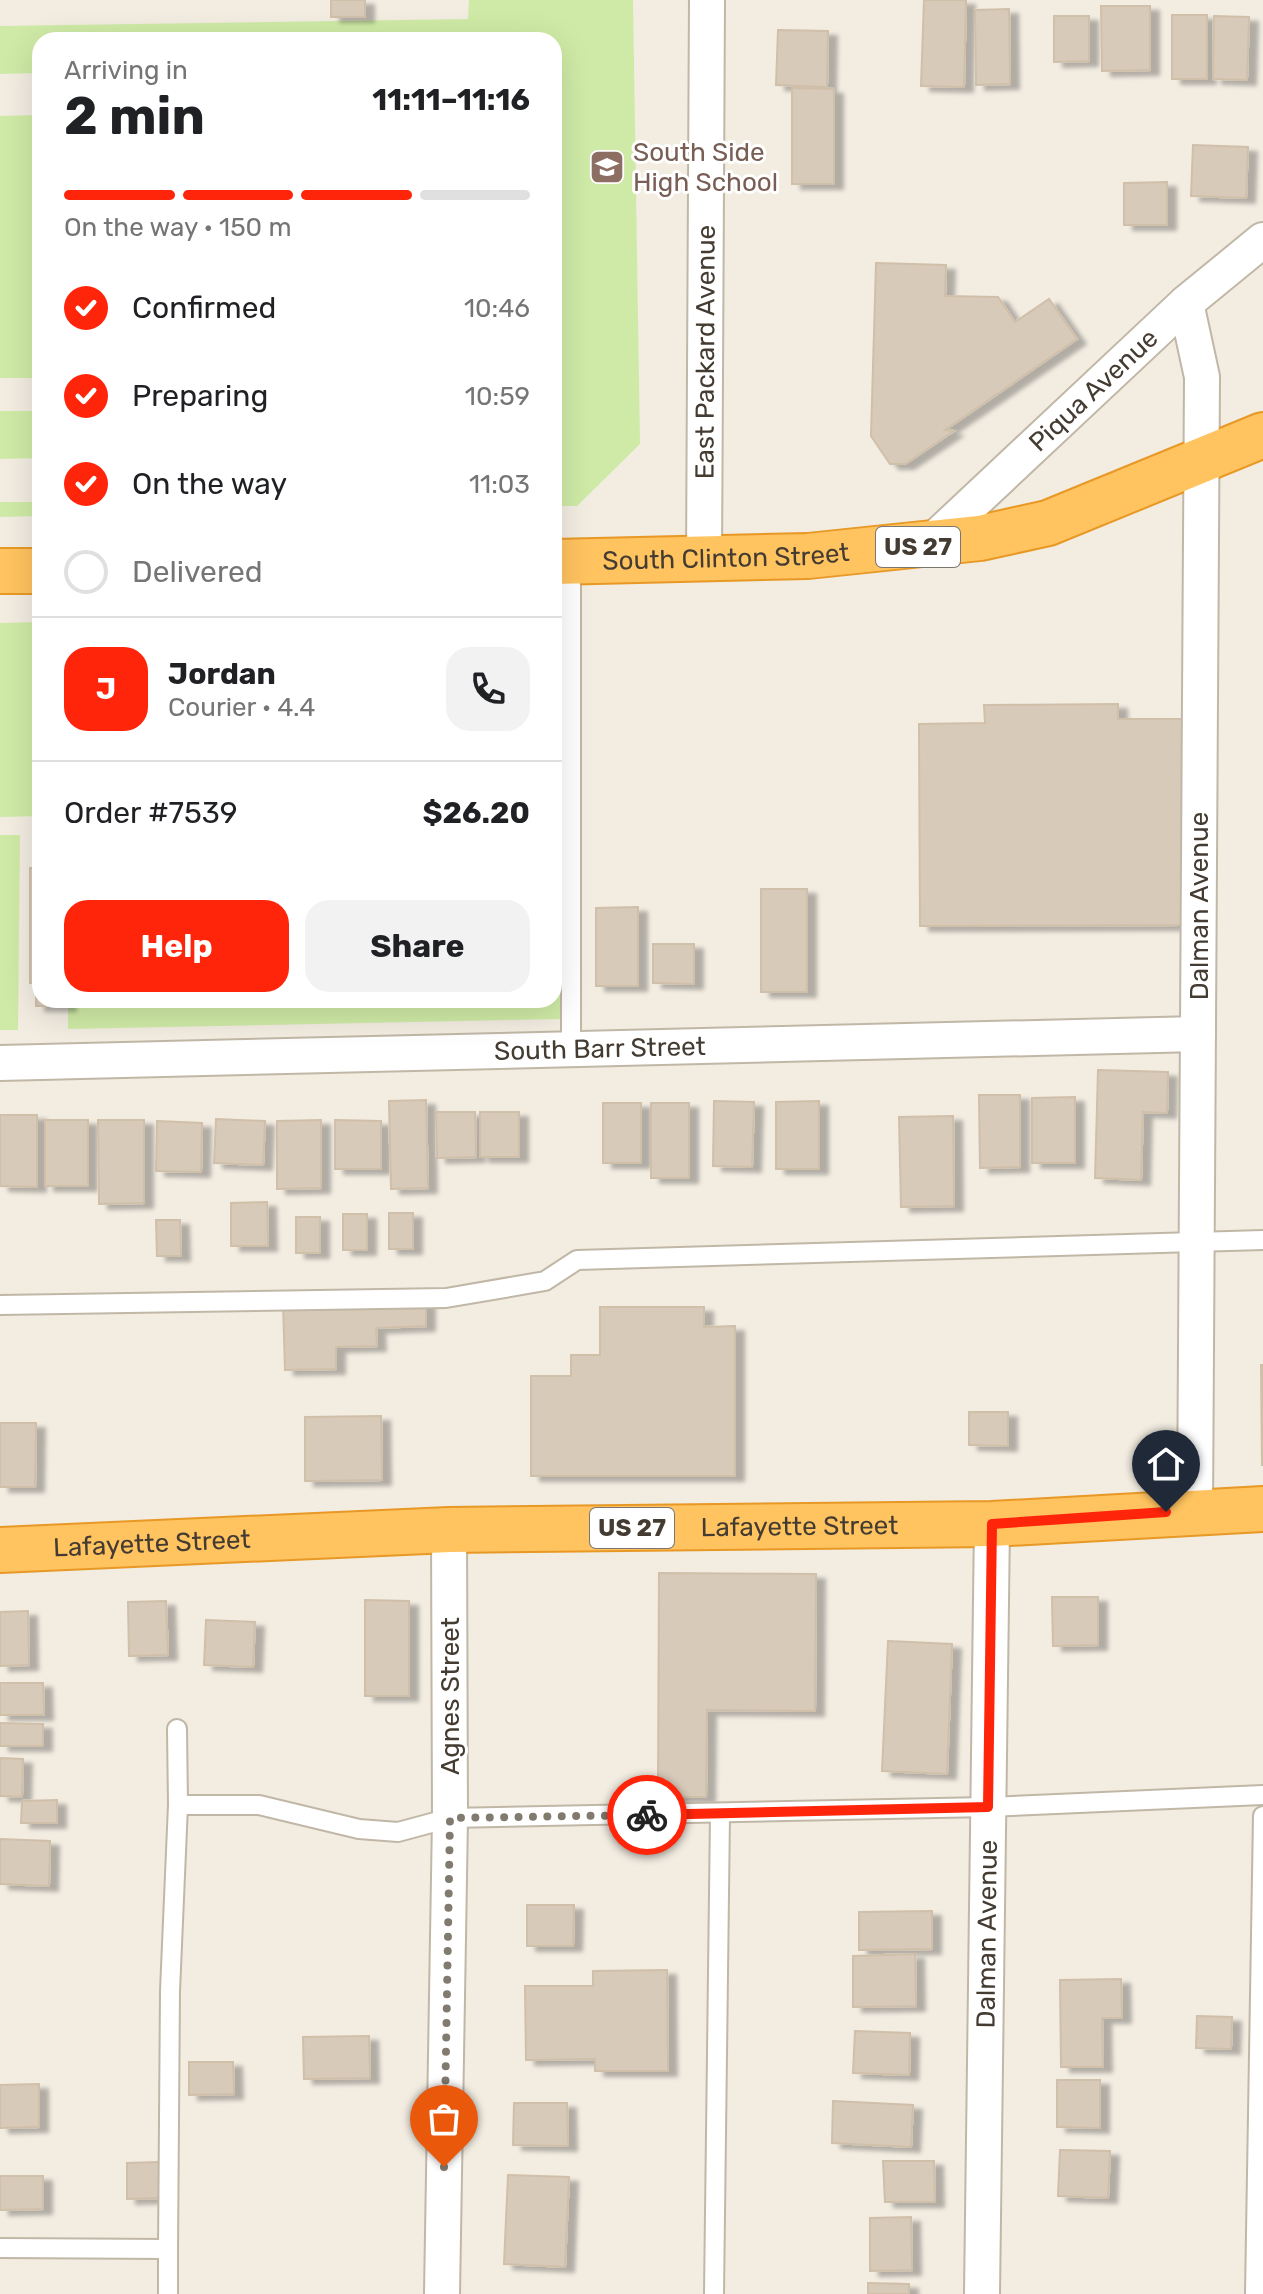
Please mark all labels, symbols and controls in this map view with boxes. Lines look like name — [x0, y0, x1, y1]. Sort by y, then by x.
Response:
text: Arriving in — [64, 55, 188, 86]
text: 11:11–11:16 — [372, 82, 530, 118]
text: 2 min — [64, 85, 205, 147]
place label: South Side High School — [633, 137, 778, 198]
school or university icon: South Side High School — [588, 148, 626, 186]
text: On the way · 150 m — [64, 212, 292, 243]
street label: East Packard Avenue — [689, 225, 721, 479]
icon: check — [64, 286, 108, 330]
text: Confirmed — [132, 290, 276, 326]
text: 10:46 — [464, 293, 530, 324]
street label: Piqua Avenue — [1022, 322, 1164, 458]
icon: check — [64, 374, 108, 418]
text: Preparing — [132, 378, 268, 414]
text: 10:59 — [465, 381, 530, 412]
icon: check — [64, 462, 108, 506]
text: On the way — [132, 466, 287, 502]
text: 11:03 — [469, 469, 530, 500]
road number: US 27 — [876, 527, 960, 567]
street label: South Clinton Street — [602, 536, 851, 576]
text: Delivered — [132, 554, 263, 590]
button: phone — [446, 647, 530, 731]
text: Jordan — [168, 656, 276, 692]
text: J — [96, 671, 116, 707]
text: Courier · 4.4 — [168, 692, 315, 723]
text: Order #7539 — [64, 795, 238, 831]
text: $26.20 — [423, 795, 530, 831]
street label: Dalman Avenue — [1184, 812, 1215, 1000]
button: Help — [64, 900, 289, 992]
button: Share — [305, 900, 530, 992]
street label: South Barr Street — [494, 1030, 706, 1067]
pin — [1132, 1430, 1200, 1512]
icon: home — [1144, 1442, 1188, 1486]
road number: US 27 — [590, 1508, 674, 1548]
street label: Lafayette Street — [701, 1510, 899, 1543]
street label: Lafayette Street — [52, 1523, 251, 1563]
street label: Agnes Street — [435, 1617, 466, 1775]
courier — [607, 1775, 687, 1855]
icon: bike — [625, 1793, 669, 1837]
street label: Dalman Avenue — [970, 1840, 1003, 2029]
pin — [410, 2085, 478, 2167]
icon: bag — [422, 2097, 466, 2141]

